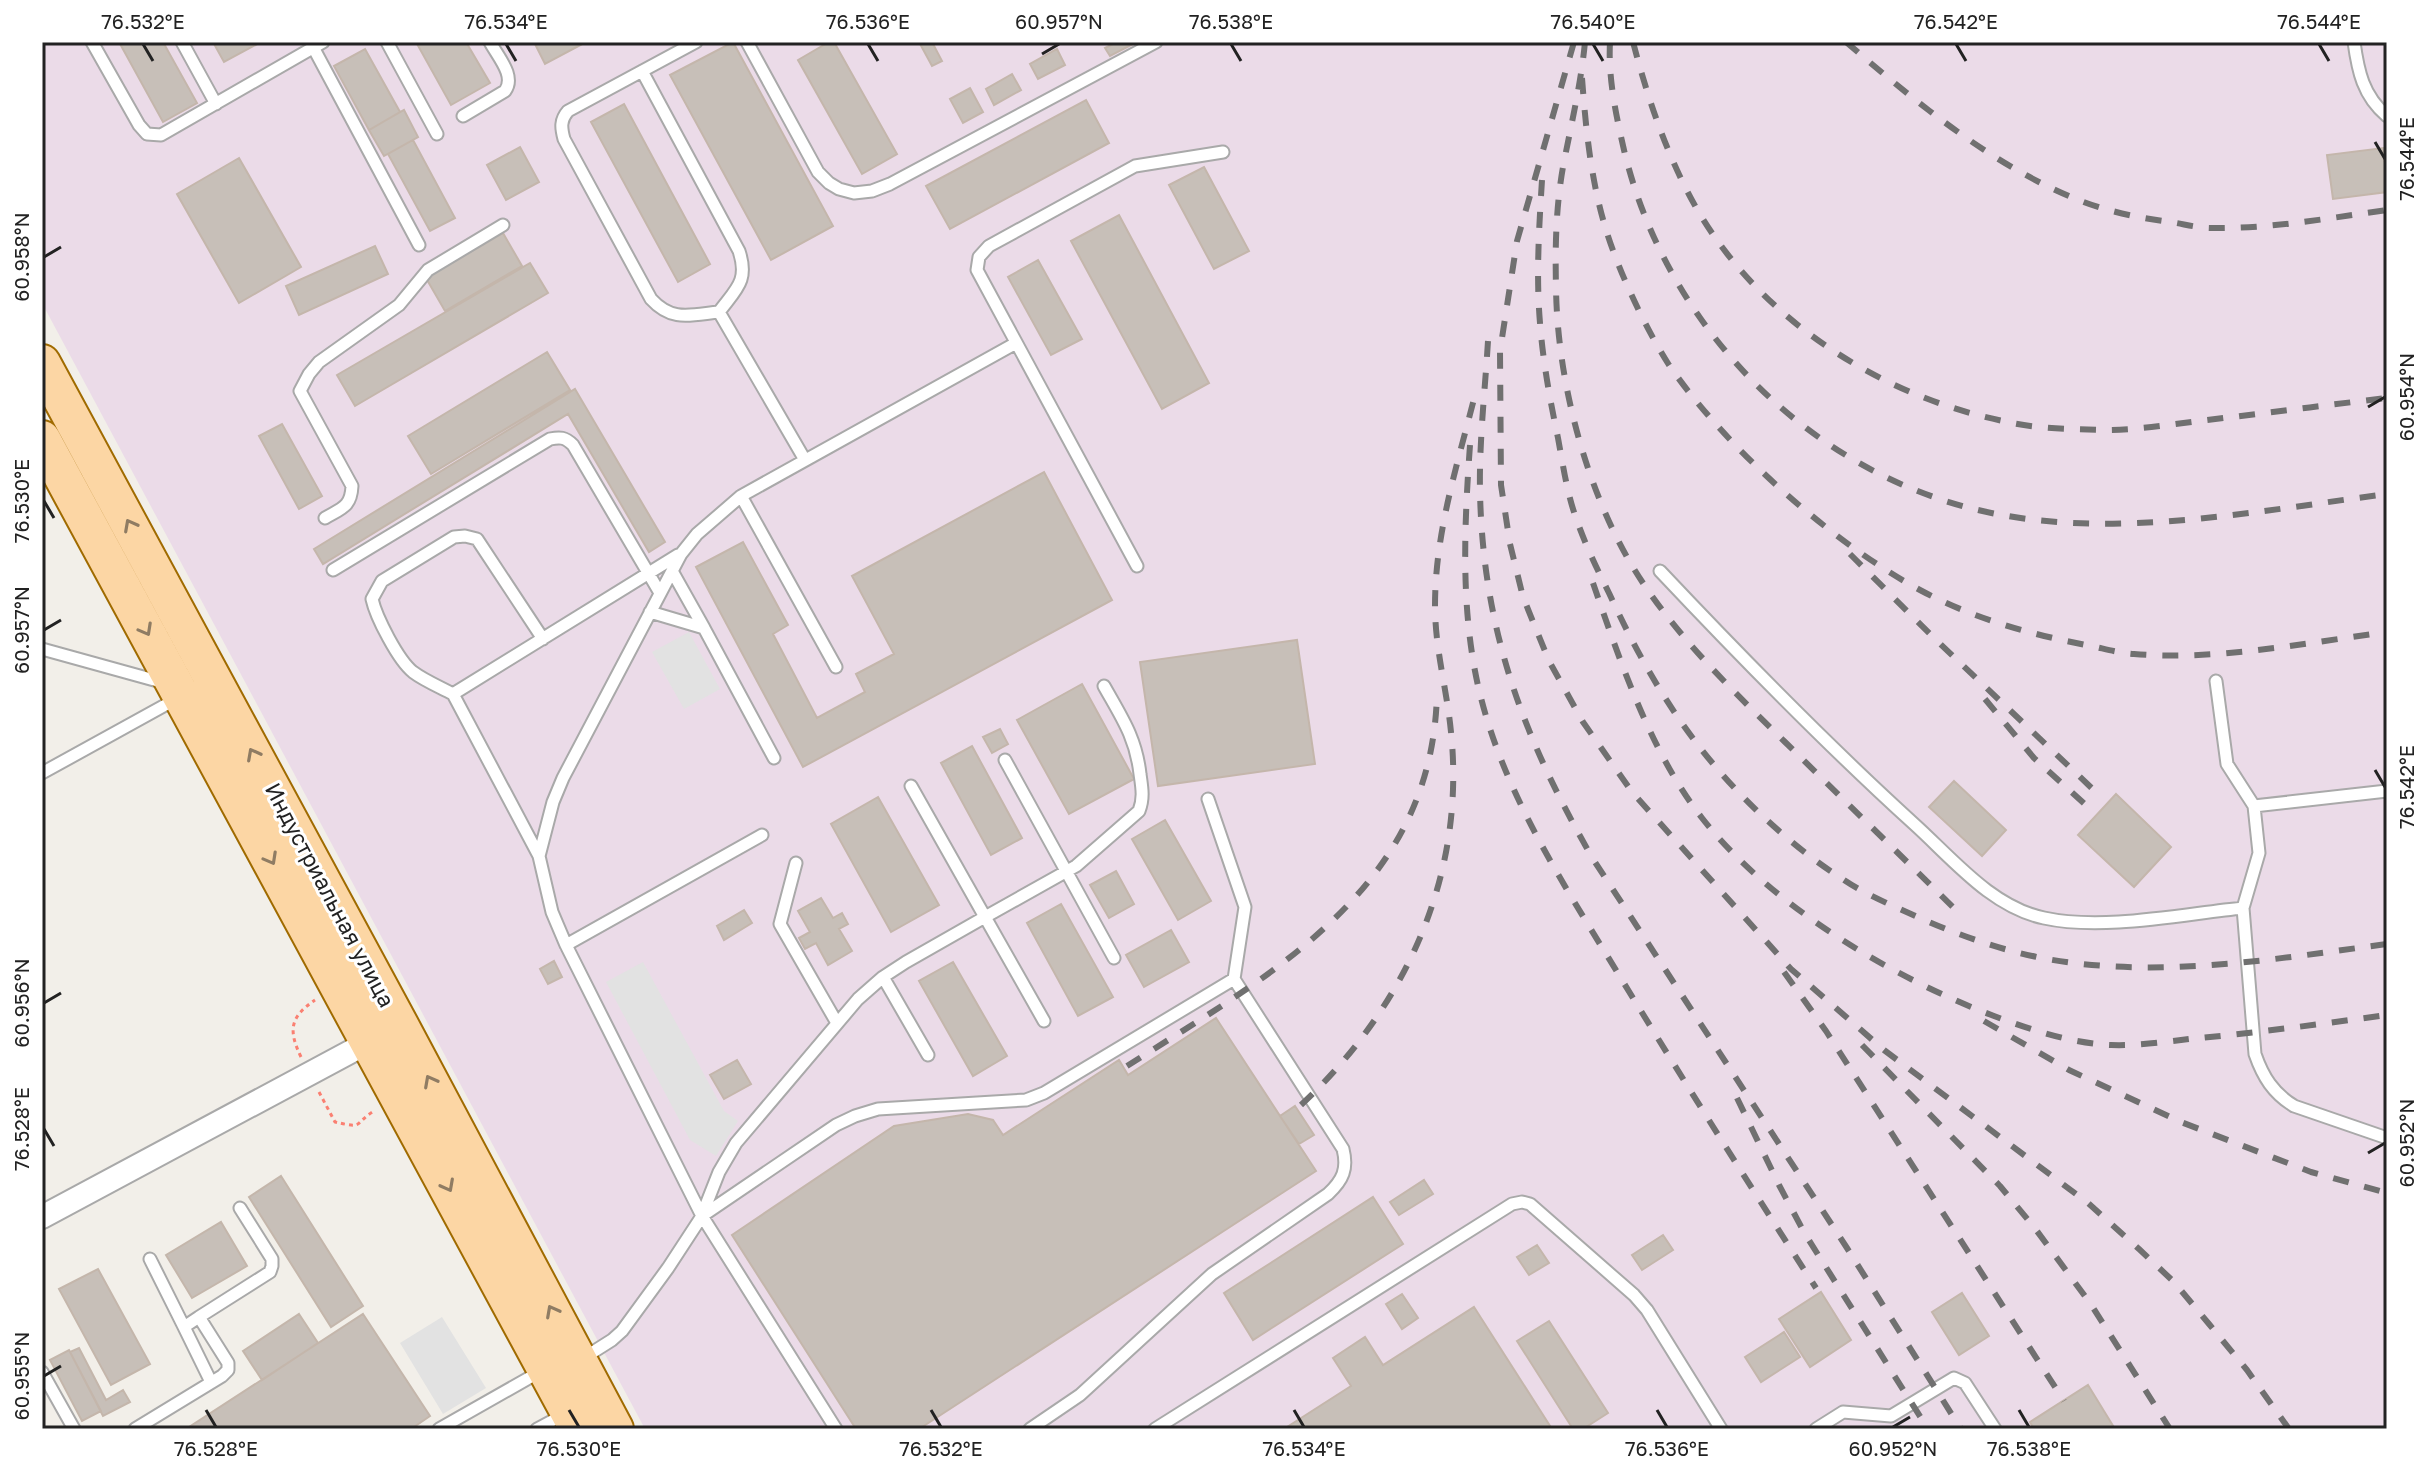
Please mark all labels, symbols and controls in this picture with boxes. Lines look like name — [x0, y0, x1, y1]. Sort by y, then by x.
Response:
text: 76.532°E — [101, 9, 185, 33]
text: 76.534°E — [464, 9, 548, 33]
text: 76.536°E — [826, 9, 910, 33]
text: 60.957°N — [1015, 9, 1103, 33]
text: 76.538°E — [1189, 9, 1273, 33]
text: 76.540°E — [1551, 9, 1635, 33]
text: 76.542°E — [1914, 9, 1998, 33]
text: 76.544°E — [2277, 9, 2361, 33]
text: 76.544°E — [2394, 117, 2418, 201]
text: 60.958°N — [9, 212, 33, 302]
text: 60.954°N — [2394, 353, 2418, 441]
text: 76.530°E — [9, 459, 33, 543]
one-way arrow — [124, 519, 139, 533]
text: 60.957°N — [9, 586, 33, 674]
one-way arrow — [137, 622, 152, 637]
text: 76.542°E — [2394, 745, 2418, 829]
one-way arrow — [248, 747, 263, 762]
street label: Индустриальная улица — [260, 778, 401, 1011]
one-way arrow — [261, 850, 276, 865]
text: 60.956°N — [9, 958, 33, 1048]
one-way arrow — [424, 1075, 439, 1089]
text: 76.528°E — [9, 1087, 33, 1171]
text: 60.952°N — [2394, 1099, 2418, 1187]
one-way arrow — [438, 1178, 453, 1192]
one-way arrow — [546, 1304, 561, 1319]
text: 60.955°N — [9, 1332, 33, 1420]
text: 76.528°E — [174, 1436, 258, 1460]
text: 76.530°E — [537, 1436, 621, 1460]
text: 76.532°E — [899, 1436, 983, 1460]
text: 76.534°E — [1262, 1436, 1346, 1460]
text: 76.536°E — [1625, 1436, 1709, 1460]
text: 60.952°N — [1849, 1436, 1937, 1460]
text: 76.538°E — [1987, 1436, 2071, 1460]

